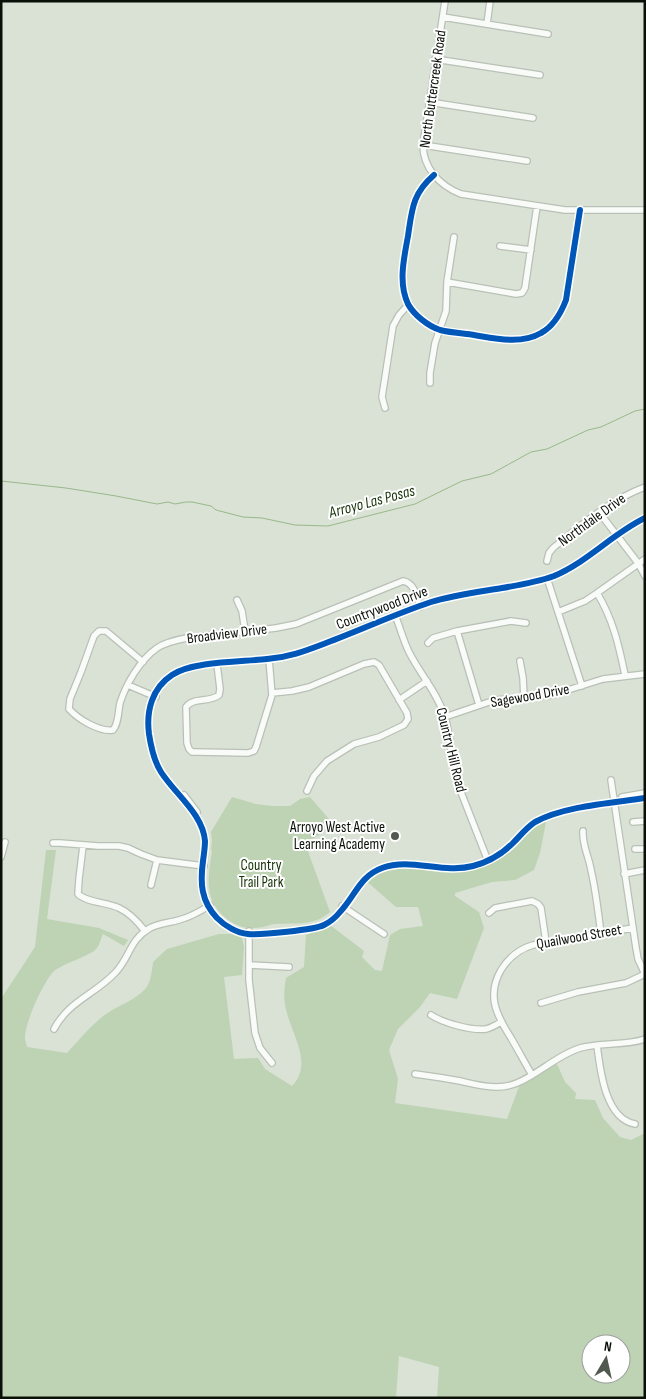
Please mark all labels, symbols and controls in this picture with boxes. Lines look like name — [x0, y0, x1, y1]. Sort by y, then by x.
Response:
street label: North Buttercreek Road — [415, 29, 451, 149]
water label: Arroyo Las Posas — [326, 481, 417, 523]
street label: Northdale Drive — [555, 489, 629, 551]
street label: Countrywood Drive — [333, 582, 431, 634]
street label: Broadview Drive — [186, 620, 268, 648]
street label: Sagewood Drive — [489, 680, 571, 712]
street label: Country Hill Road — [431, 706, 471, 794]
place label: Arroyo West Active Learning Academy — [289, 818, 385, 854]
marker: Arroyo West Active Learning Academy — [389, 830, 401, 842]
park label: Country Trail Park — [239, 856, 284, 892]
street label: Quailwood Street — [535, 920, 623, 954]
north arrow — [581, 1334, 631, 1384]
text: N — [603, 1338, 613, 1356]

